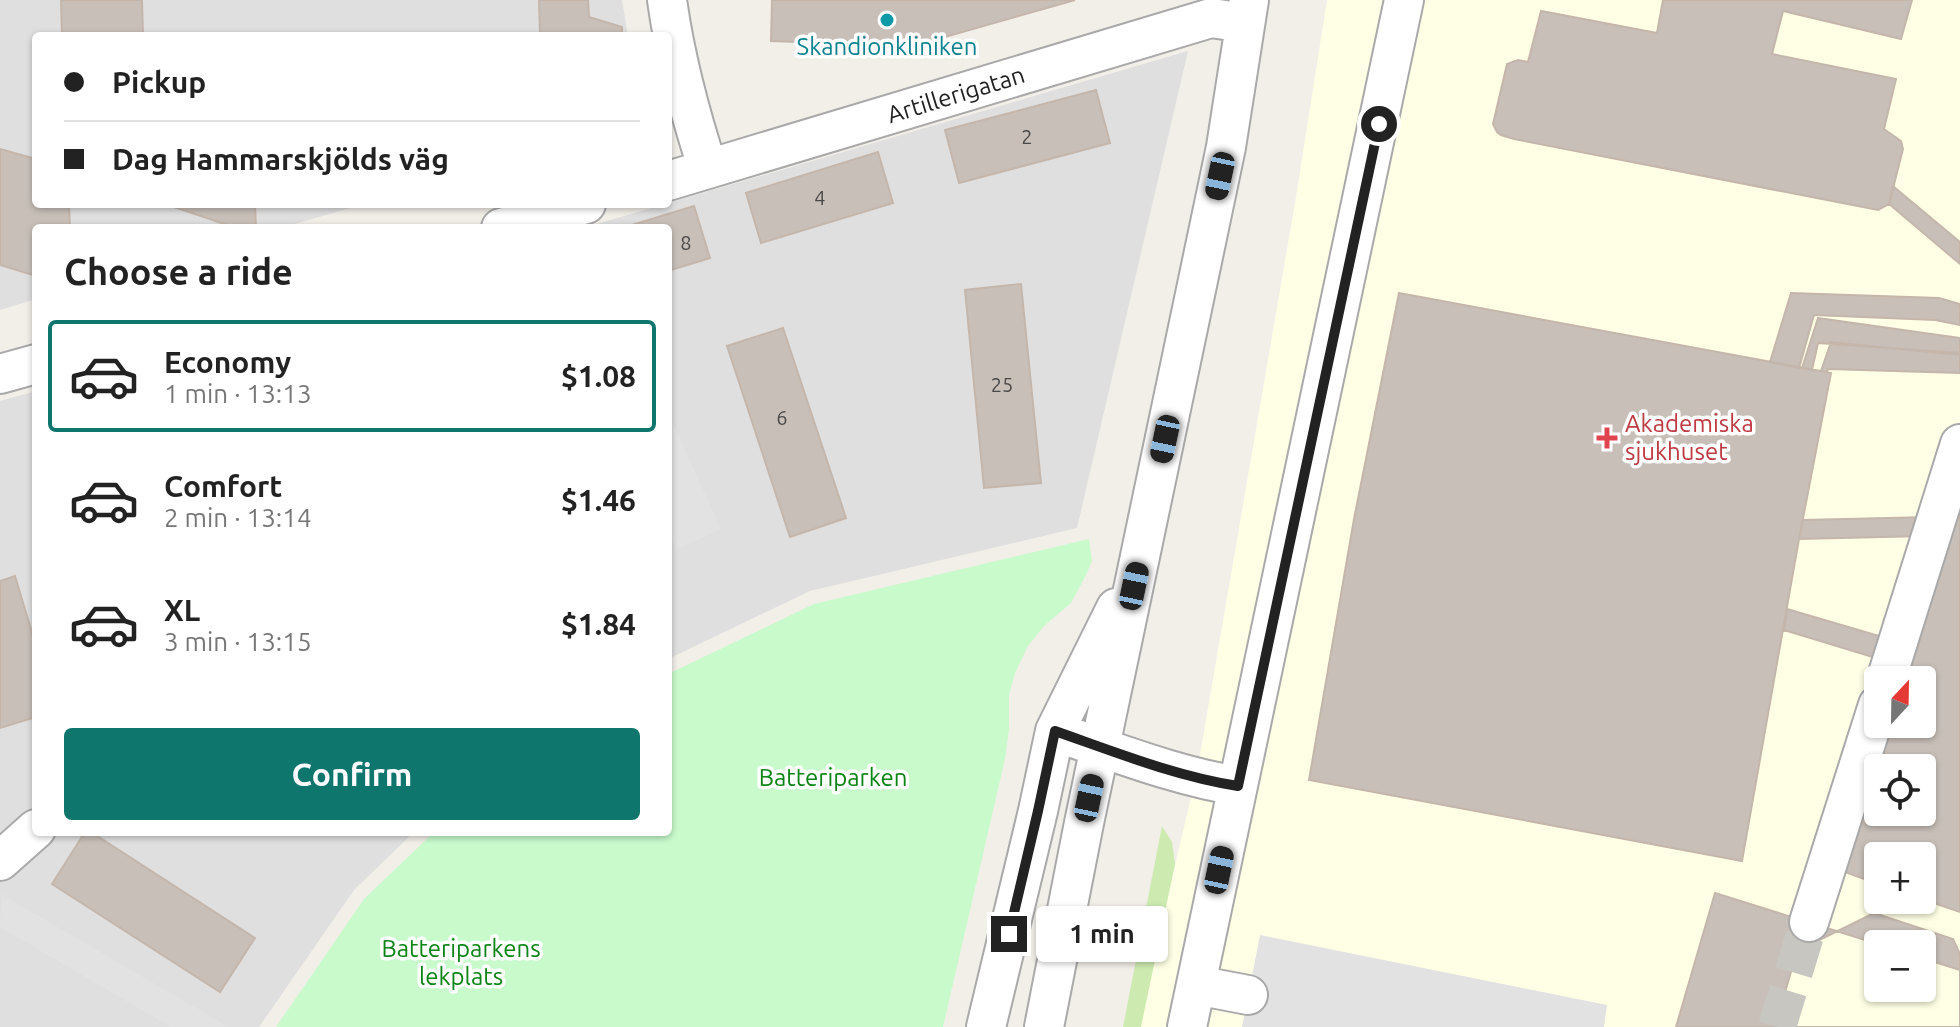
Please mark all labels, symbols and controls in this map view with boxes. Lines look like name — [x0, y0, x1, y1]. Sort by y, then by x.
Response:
marker: Skandionkliniken — [878, 11, 896, 29]
place label: Skandionkliniken — [797, 33, 977, 60]
street label: Artillerigatan — [884, 61, 1028, 128]
text: Pickup — [112, 65, 206, 99]
route start — [1361, 106, 1397, 142]
house number: 2 — [1021, 125, 1033, 148]
text: Dag Hammarskjölds väg — [112, 142, 449, 176]
car — [1203, 150, 1237, 202]
house number: 4 — [814, 186, 826, 209]
house number: 8 — [680, 231, 692, 254]
text: Choose a ride — [64, 251, 293, 292]
icon: car — [68, 340, 140, 412]
text: Economy — [164, 345, 291, 379]
text: $1.08 — [561, 359, 636, 393]
house number: 25 — [991, 373, 1013, 396]
text: 1 min · 13:13 — [164, 379, 312, 408]
house number: 6 — [776, 406, 788, 429]
place label: Akademiska sjukhuset — [1625, 410, 1754, 465]
car — [1148, 413, 1182, 465]
marker: Akademiska sjukhuset — [1596, 427, 1618, 449]
icon: car — [68, 464, 140, 536]
text: Comfort — [164, 469, 282, 503]
text: $1.46 — [561, 483, 636, 517]
text: 2 min · 13:14 — [164, 503, 312, 532]
car — [1117, 560, 1151, 612]
icon: car — [68, 588, 140, 660]
text: XL — [164, 593, 200, 627]
text: $1.84 — [561, 607, 636, 641]
text: 3 min · 13:15 — [164, 627, 312, 656]
north arrow — [1864, 666, 1936, 738]
map controls — [1864, 666, 1936, 1002]
button: Confirm — [64, 728, 640, 820]
button: locate — [1864, 754, 1936, 826]
park label: Batteriparken — [759, 764, 907, 791]
car — [1072, 772, 1106, 824]
button: + — [1864, 842, 1936, 914]
car — [1202, 844, 1236, 896]
callout: 1 min — [1037, 906, 1169, 962]
route end — [991, 916, 1027, 952]
text: 1 min — [1069, 919, 1135, 948]
button: − — [1864, 930, 1936, 1002]
park label: Batteriparkens lekplats — [381, 935, 541, 990]

